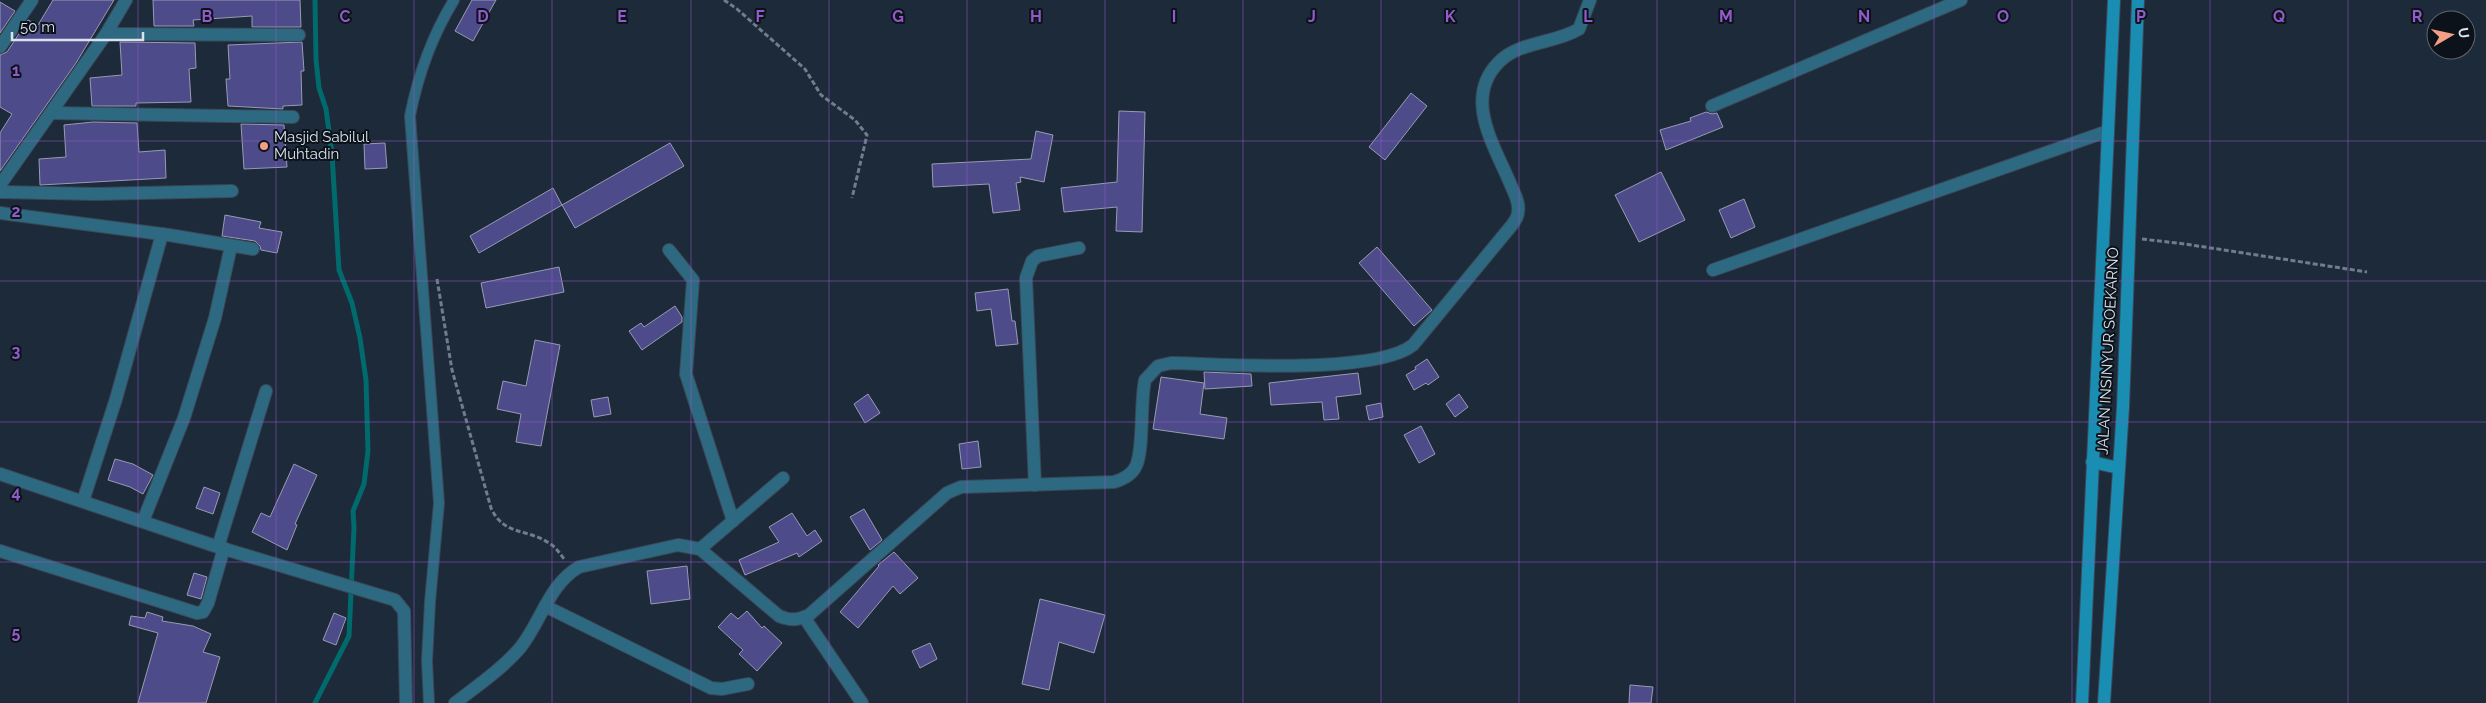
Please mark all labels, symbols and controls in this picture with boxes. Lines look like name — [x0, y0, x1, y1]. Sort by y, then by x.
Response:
text: B — [202, 7, 213, 26]
text: C — [340, 7, 351, 26]
text: D — [477, 7, 489, 26]
text: E — [617, 7, 627, 26]
text: F — [755, 7, 765, 26]
text: G — [892, 7, 904, 26]
text: H — [1030, 7, 1042, 26]
text: I — [1172, 7, 1176, 26]
text: J — [1308, 7, 1316, 26]
text: K — [1445, 7, 1456, 26]
text: L — [1583, 7, 1593, 26]
text: M — [1719, 7, 1733, 26]
text: N — [1858, 7, 1870, 26]
text: O — [1997, 7, 2009, 26]
text: P — [2136, 7, 2146, 26]
text: Q — [2273, 7, 2285, 26]
text: R — [2412, 7, 2423, 26]
scale bar — [12, 10, 144, 42]
north arrow — [2426, 10, 2476, 60]
text: 50 m — [20, 18, 55, 36]
text: U — [2455, 27, 2473, 39]
text: 1 — [12, 61, 20, 80]
place label: Masjid Sabilul Muhtadin — [274, 128, 370, 163]
marker: Masjid Sabilul Muhtadin — [258, 140, 270, 152]
text: 2 — [11, 202, 21, 221]
street label: JALAN INSINYUR SOEKARNO — [2094, 247, 2122, 455]
text: 3 — [12, 342, 21, 361]
text: 4 — [11, 483, 21, 502]
text: 5 — [12, 623, 21, 642]

